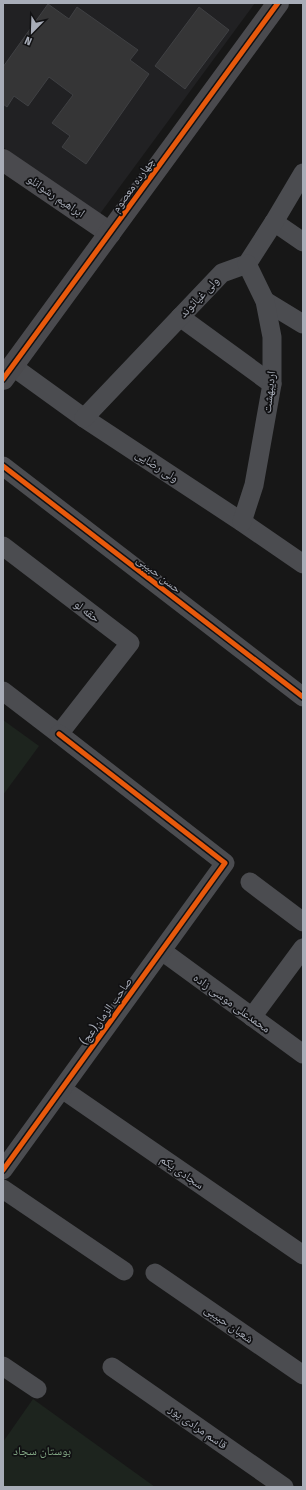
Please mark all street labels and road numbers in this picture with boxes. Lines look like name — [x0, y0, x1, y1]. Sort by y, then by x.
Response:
street label: چهارده معصوم — [109, 155, 158, 216]
street label: ابراهیم رشوانلو — [24, 172, 88, 221]
street label: ولی غیاثوند — [176, 274, 222, 320]
street label: اردیبهشت — [260, 370, 279, 414]
street label: ولی رضایی — [133, 447, 181, 485]
street label: حسن حبیبی — [134, 552, 184, 596]
street label: حقه لو — [71, 597, 103, 625]
street label: محمدعلی موسی زاده — [191, 970, 273, 1036]
street label: صاحب الزمان(عج) — [77, 975, 135, 1048]
street label: سجادی یکم — [157, 1152, 207, 1193]
street label: شعبان حبیبی — [202, 1302, 256, 1346]
street label: قاسم مرادی پور — [165, 1401, 230, 1453]

